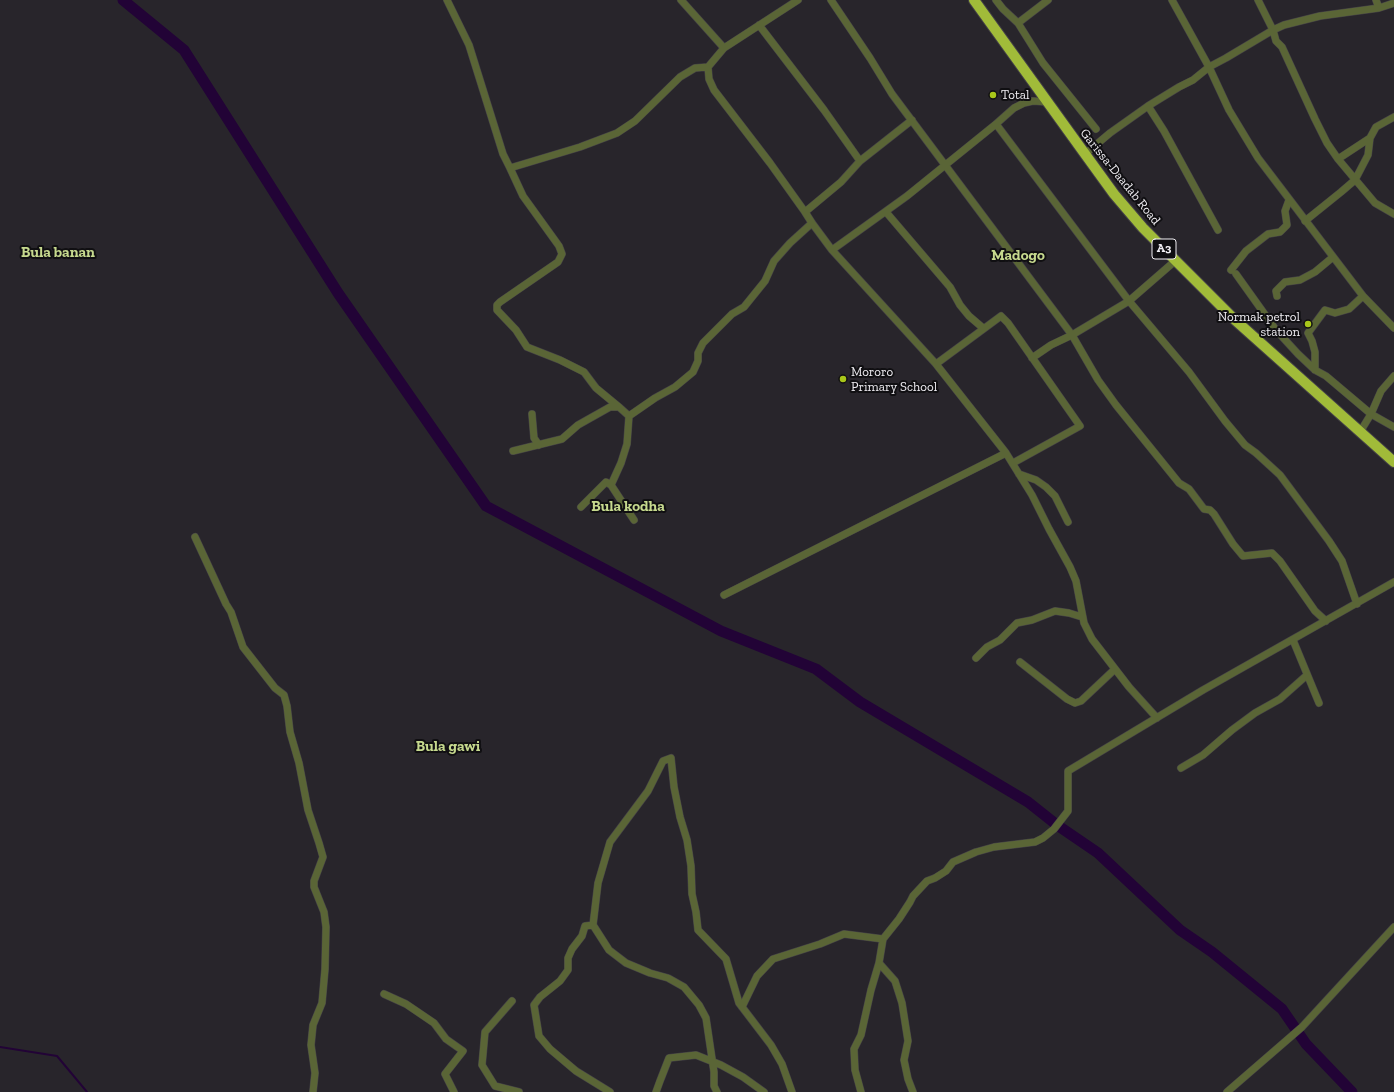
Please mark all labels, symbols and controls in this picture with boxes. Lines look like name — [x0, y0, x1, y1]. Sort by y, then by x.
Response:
place label: Total — [1001, 87, 1029, 103]
marker: Total — [988, 90, 998, 100]
street label: Garissa-Daadab Road — [1077, 126, 1163, 228]
road number: A3 — [1152, 239, 1176, 259]
district label: Bula banan — [21, 244, 95, 262]
district label: Madogo — [991, 247, 1045, 265]
place label: Normak petrol station — [1218, 309, 1300, 340]
marker: Normak petrol station — [1303, 319, 1313, 329]
place label: Mororo Primary School — [851, 364, 937, 395]
marker: Mororo Primary School — [838, 374, 848, 384]
district label: Bula kodha — [591, 498, 665, 516]
district label: Bula gawi — [416, 738, 480, 756]

